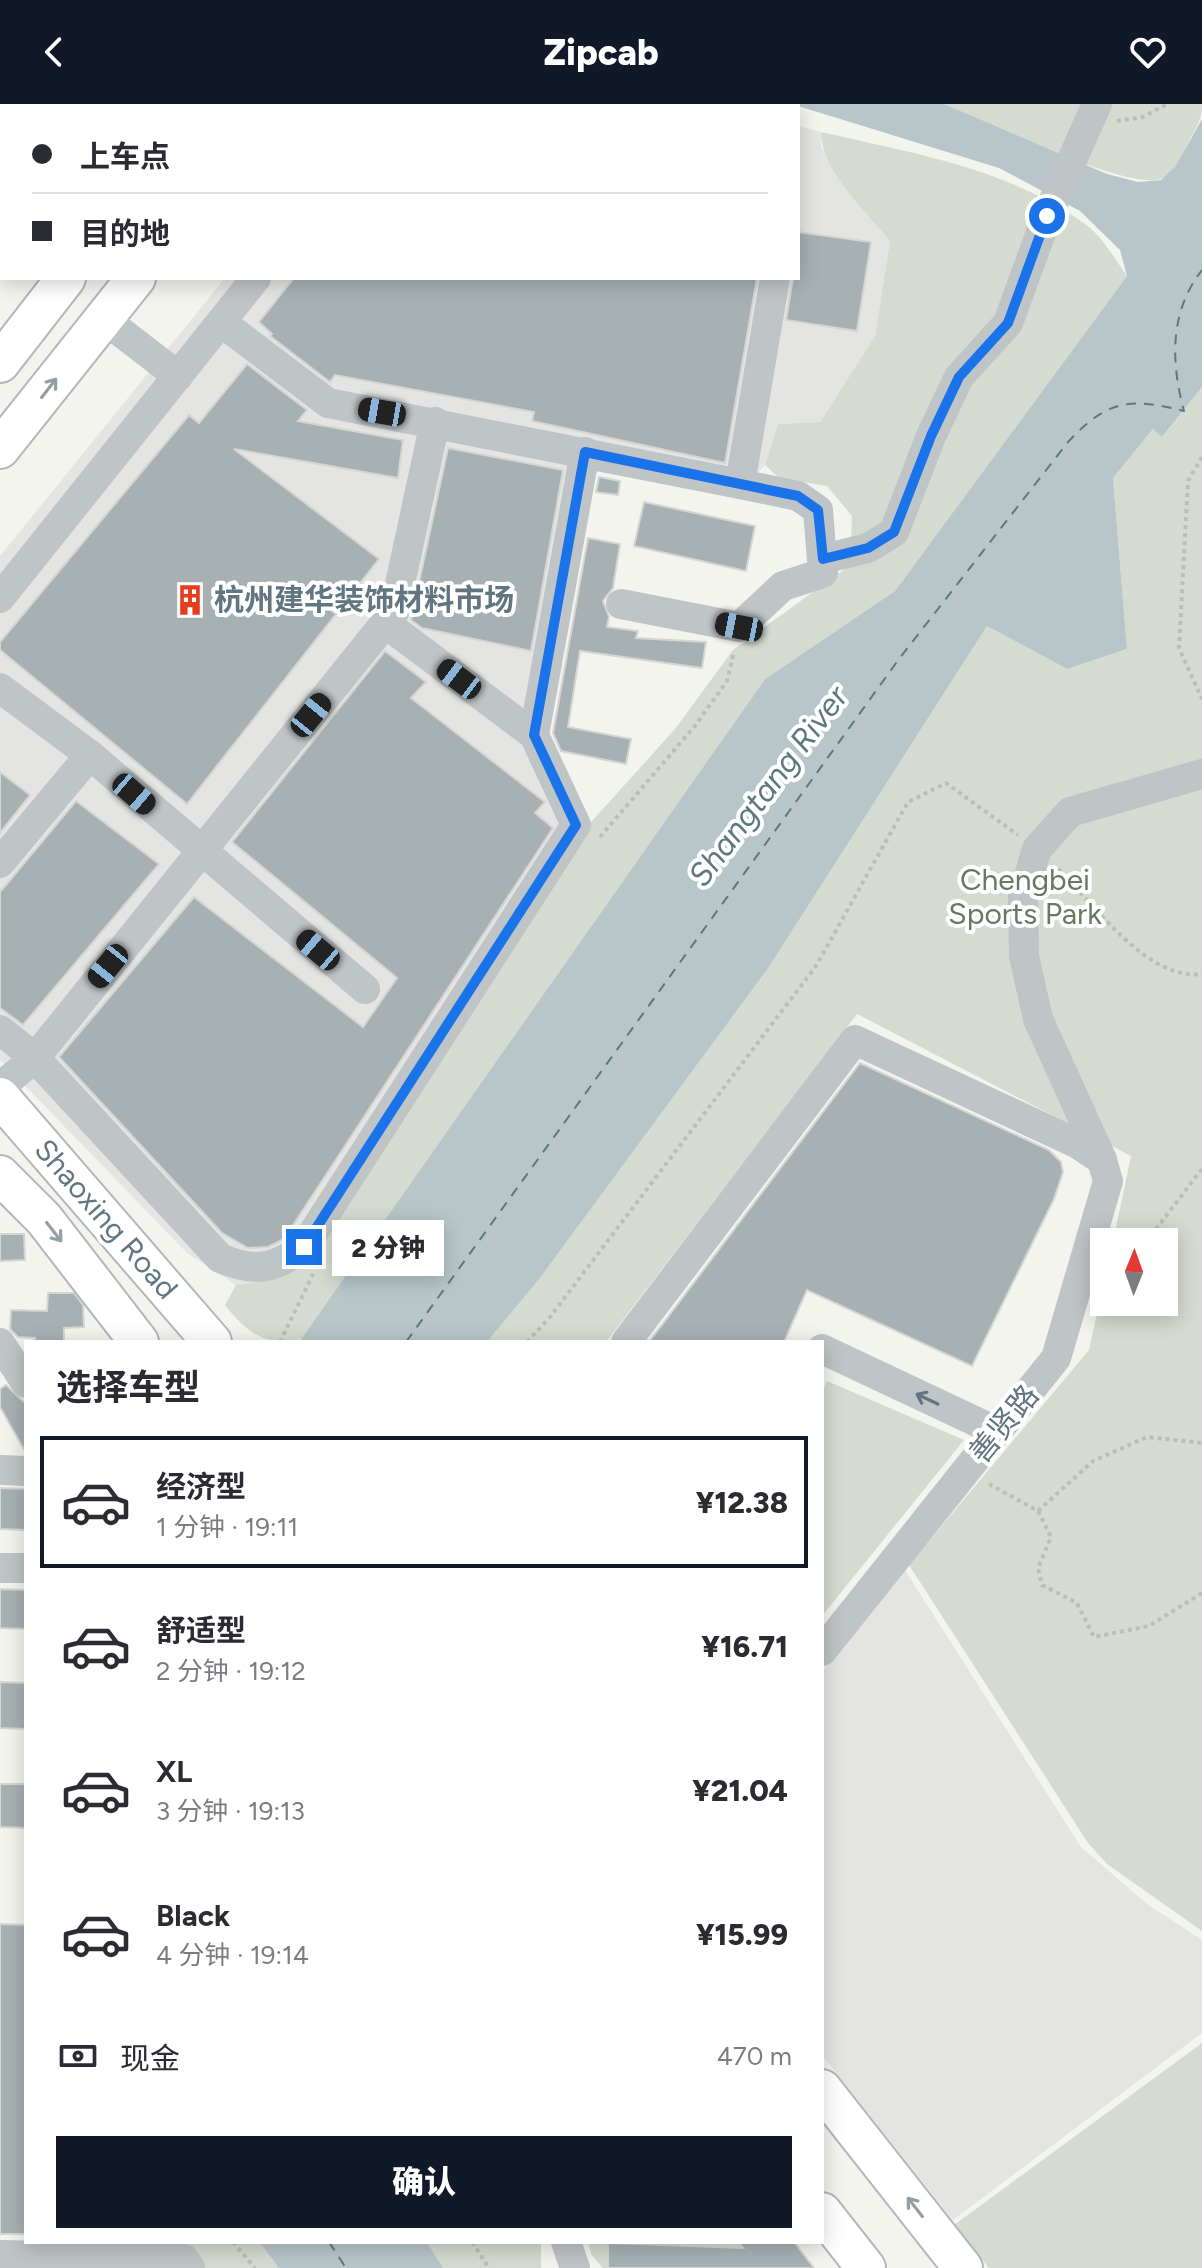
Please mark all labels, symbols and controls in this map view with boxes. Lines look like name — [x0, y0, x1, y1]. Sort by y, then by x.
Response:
icon: back — [32, 30, 76, 74]
icon: heart — [1126, 30, 1170, 74]
text: Zipcab — [543, 31, 659, 74]
text: 上车点 — [80, 138, 170, 175]
route start — [1029, 198, 1065, 234]
text: 目的地 — [80, 215, 170, 252]
one-way arrow — [40, 378, 57, 399]
car — [356, 396, 408, 428]
place label: 杭州建华装饰材料市场 — [214, 581, 514, 618]
building icon: 杭州建华装饰材料市场 — [173, 583, 207, 617]
car — [713, 611, 765, 643]
car — [433, 655, 485, 703]
water label: Shangtang River — [680, 678, 856, 894]
car — [287, 689, 335, 741]
car — [108, 769, 160, 819]
park label: Chengbei Sports Park — [948, 861, 1102, 932]
car — [292, 925, 344, 975]
car — [84, 940, 132, 992]
street label: Shaoxing Road — [27, 1131, 186, 1306]
callout: 2 分钟 — [332, 1219, 444, 1275]
one-way arrow — [45, 1220, 62, 1242]
north arrow — [1090, 1228, 1178, 1316]
map controls — [1090, 1228, 1178, 1316]
route end — [286, 1229, 322, 1265]
text: 2 分钟 — [351, 1232, 425, 1264]
text: 选择车型 — [56, 1366, 200, 1409]
street label: 善贤路 — [961, 1377, 1046, 1470]
one-way arrow — [915, 1391, 939, 1406]
icon: car — [60, 1466, 132, 1538]
text: 经济型 — [156, 1468, 246, 1505]
text: ¥12.38 — [696, 1484, 788, 1521]
text: 1 分钟 · 19:11 — [156, 1511, 298, 1543]
icon: car — [60, 1610, 132, 1682]
text: 舒适型 — [156, 1612, 246, 1649]
text: ¥16.71 — [701, 1628, 788, 1665]
text: 2 分钟 · 19:12 — [156, 1655, 306, 1687]
text: XL — [156, 1753, 192, 1790]
icon: car — [60, 1754, 132, 1826]
text: ¥21.04 — [692, 1772, 788, 1809]
text: 3 分钟 · 19:13 — [156, 1795, 305, 1827]
text: Black — [156, 1897, 230, 1934]
icon: car — [60, 1898, 132, 1970]
text: ¥15.99 — [696, 1916, 788, 1953]
text: 4 分钟 · 19:14 — [156, 1939, 309, 1971]
icon: cash — [56, 2034, 100, 2078]
text: 现金 — [120, 2040, 180, 2077]
text: 470 m — [717, 2040, 792, 2072]
button: 确认 — [56, 2136, 792, 2228]
one-way arrow — [906, 2197, 924, 2218]

